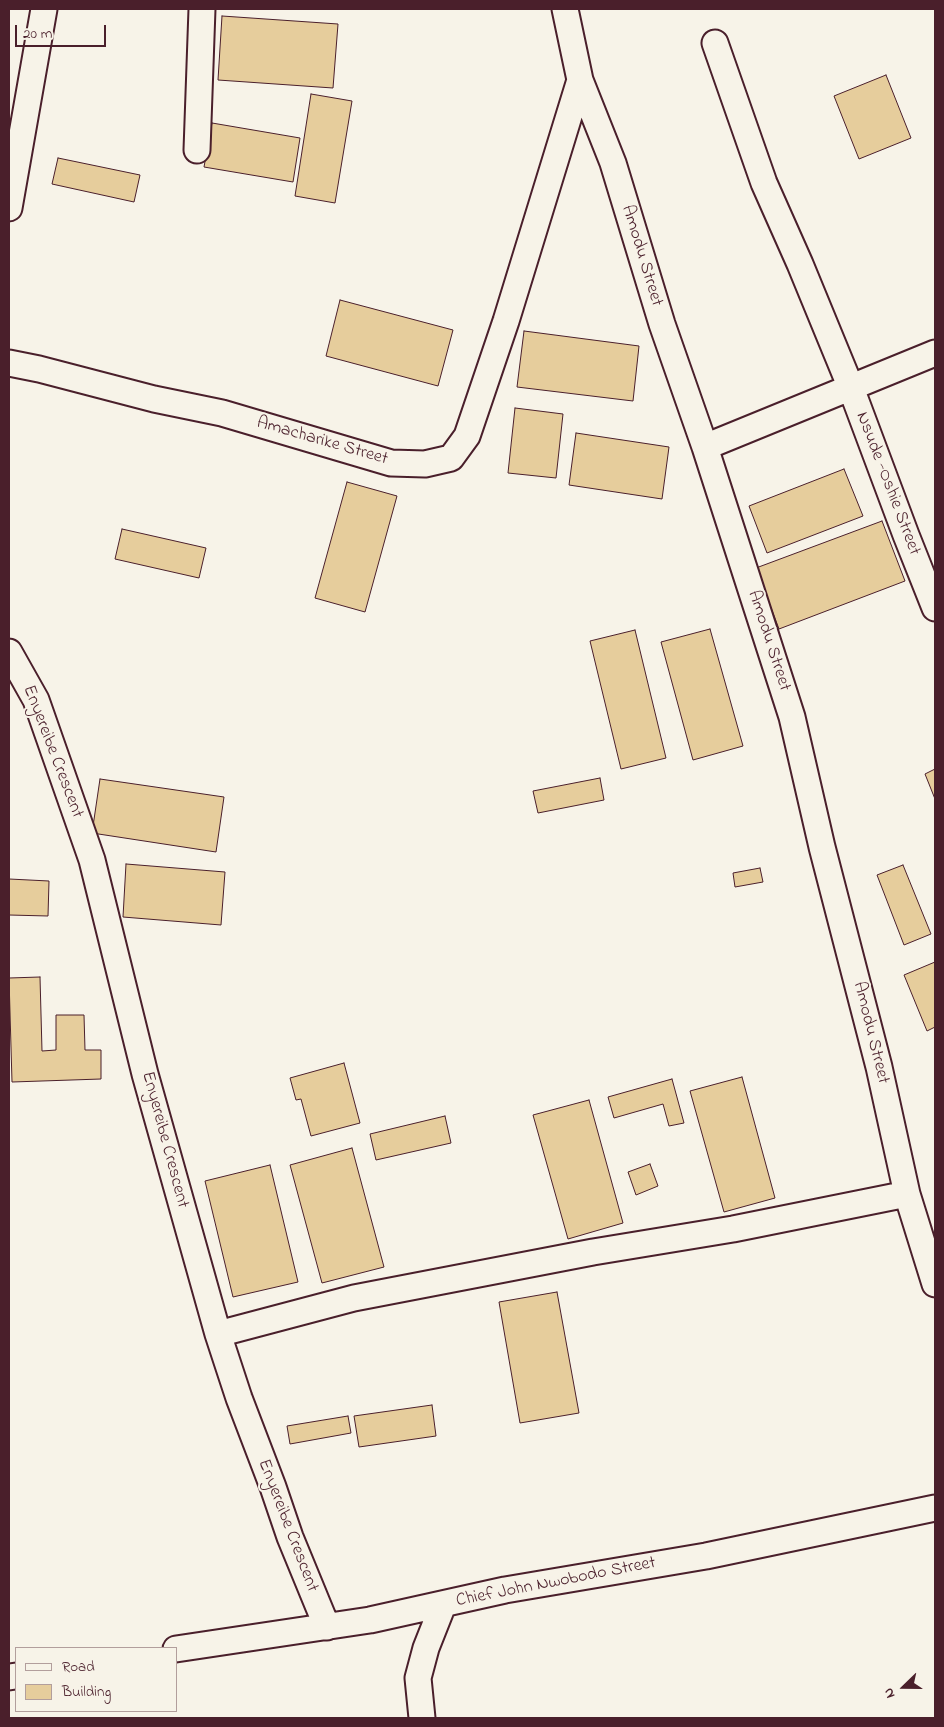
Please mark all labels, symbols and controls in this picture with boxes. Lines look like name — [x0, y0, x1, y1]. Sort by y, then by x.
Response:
scale bar — [18, 15, 109, 47]
text: 20 m — [23, 23, 52, 45]
street label: Amodu Street — [615, 203, 667, 309]
street label: Nsude -Oshie Street — [850, 409, 924, 559]
street label: Amacharike Street — [254, 413, 390, 471]
street label: Amodu Street — [742, 588, 794, 694]
street label: Enyereibe Crescent — [17, 683, 87, 821]
street label: Amodu Street — [847, 980, 893, 1086]
street label: Enyereibe Crescent — [135, 1069, 193, 1211]
street label: Enyereibe Crescent — [252, 1457, 322, 1595]
street label: Chief John Nwobodo Street — [454, 1553, 658, 1613]
legend — [15, 1647, 178, 1712]
text: Road — [62, 1656, 95, 1678]
north arrow — [879, 1662, 929, 1712]
text: Building — [62, 1681, 111, 1703]
text: N — [878, 1684, 901, 1701]

